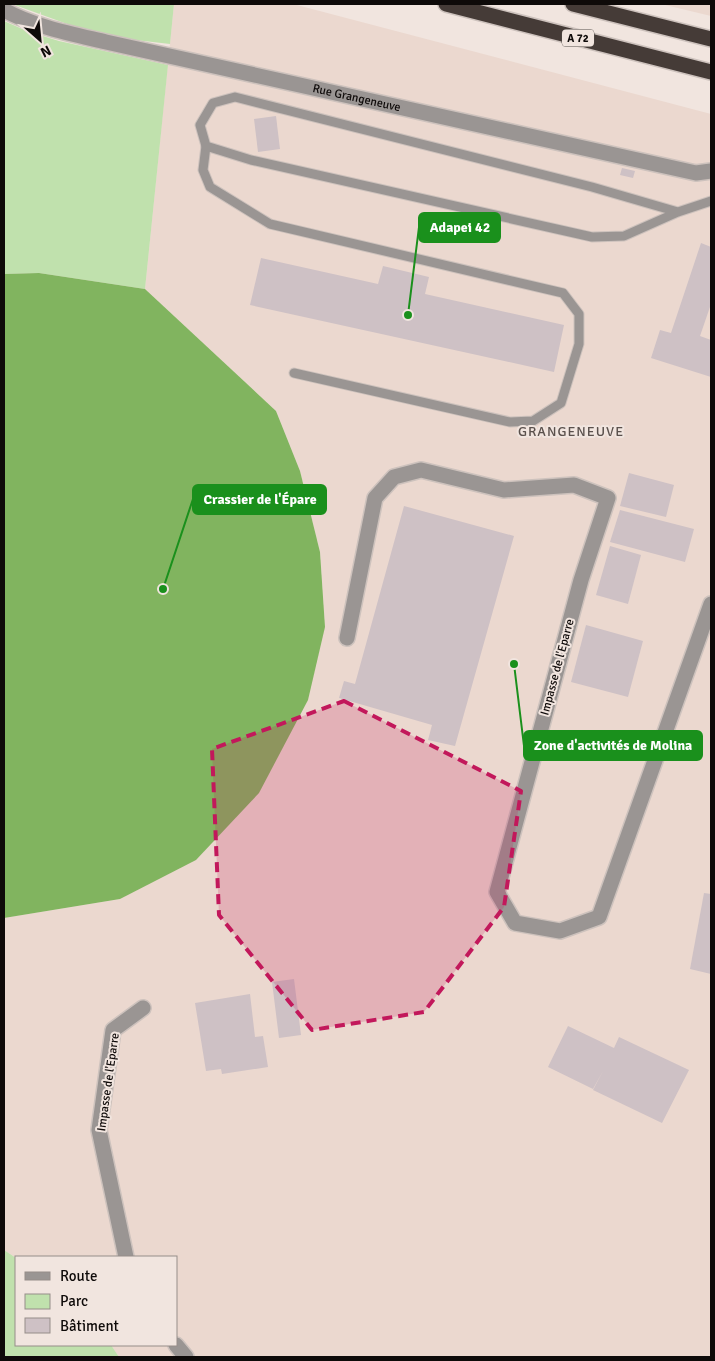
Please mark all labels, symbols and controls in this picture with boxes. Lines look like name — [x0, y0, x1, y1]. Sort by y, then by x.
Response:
north arrow — [15, 15, 65, 65]
road number: A 72 — [562, 29, 594, 46]
text: N — [37, 41, 54, 61]
street label: Rue Grangeneuve — [311, 81, 402, 115]
callout: Adapei 42 — [419, 213, 500, 242]
text: Adapei 42 — [430, 219, 490, 236]
district label: GRANGENEUVE — [518, 423, 624, 440]
callout: Crassier de l'Épare — [193, 485, 326, 514]
text: Crassier de l'Épare — [203, 491, 317, 508]
street label: Impasse de l'Eparre — [537, 617, 578, 717]
callout: Zone d'activités de Molina — [524, 731, 702, 760]
text: Zone d'activités de Molina — [534, 737, 692, 754]
street label: Impasse de l'Eparre — [94, 1032, 123, 1132]
legend — [15, 1256, 178, 1346]
text: Route — [60, 1267, 97, 1285]
text: Parc — [60, 1292, 88, 1310]
text: Bâtiment — [60, 1317, 119, 1335]

